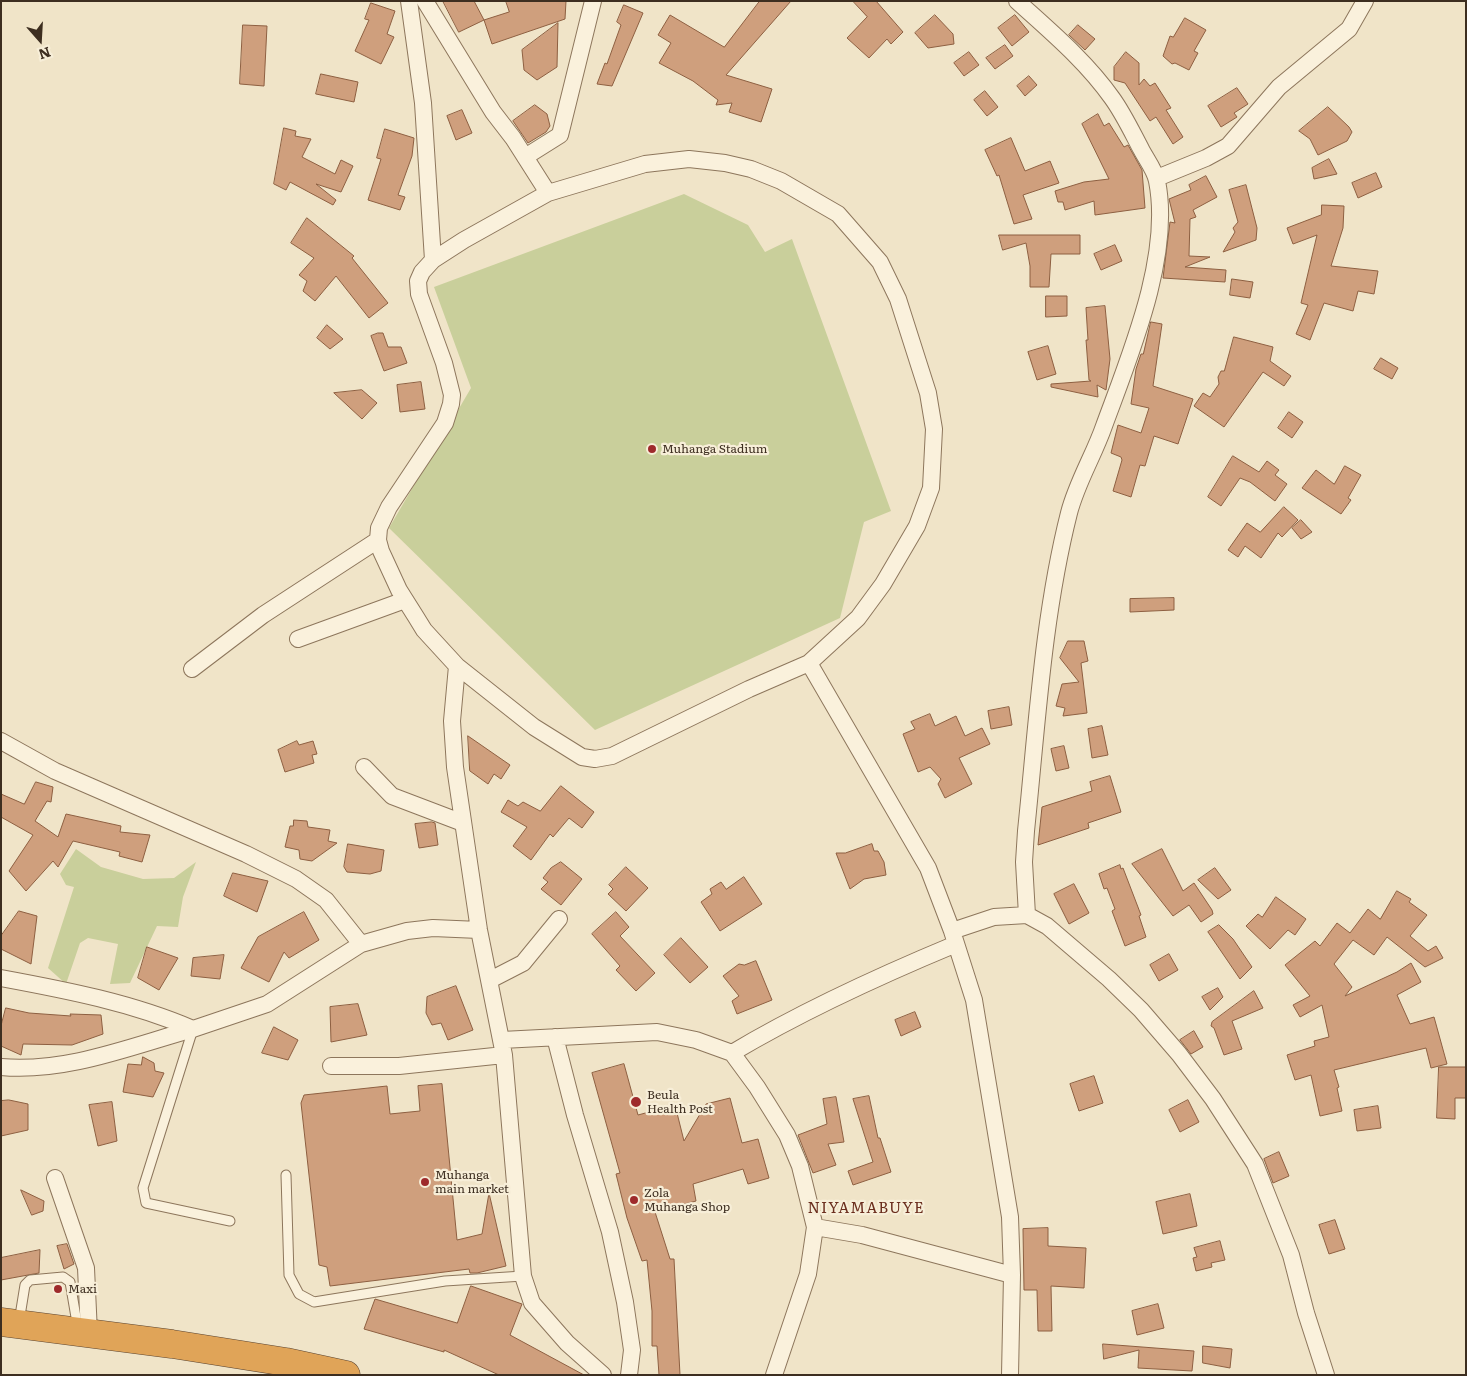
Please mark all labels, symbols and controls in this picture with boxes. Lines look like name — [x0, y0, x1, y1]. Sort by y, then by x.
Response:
north arrow — [15, 15, 65, 65]
text: N — [36, 43, 54, 66]
place label: Muhanga Stadium — [662, 442, 767, 456]
marker: Muhanga Stadium — [646, 443, 658, 455]
place label: Beula Health Post — [647, 1088, 713, 1116]
marker: Beula Health Post — [629, 1095, 643, 1109]
place label: Muhanga main market — [435, 1168, 509, 1196]
marker: Muhanga main market — [419, 1176, 431, 1188]
place label: Zola Muhanga Shop — [644, 1186, 730, 1214]
marker: Zola Muhanga Shop — [628, 1194, 640, 1206]
district label: NIYAMABUYE — [806, 1200, 926, 1218]
place label: Maxi — [68, 1282, 97, 1296]
marker: Maxi — [52, 1283, 64, 1295]

